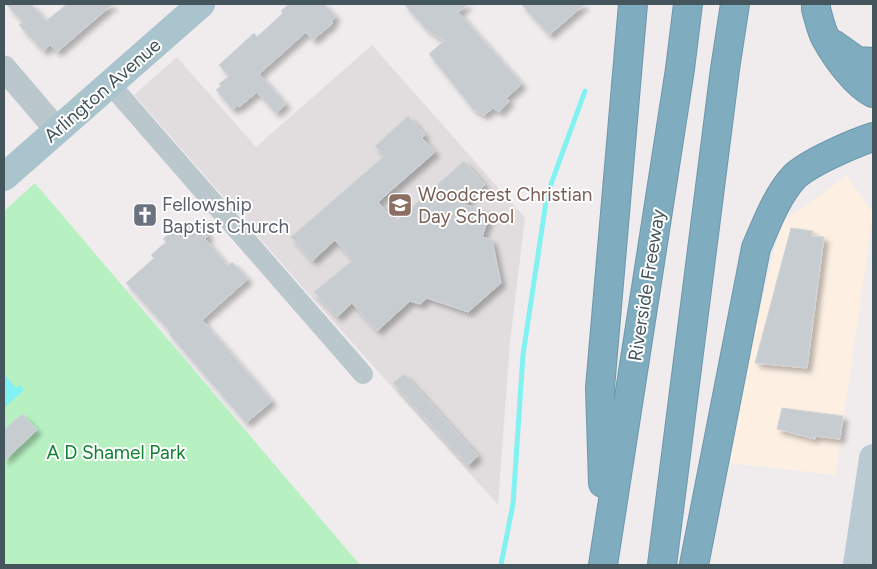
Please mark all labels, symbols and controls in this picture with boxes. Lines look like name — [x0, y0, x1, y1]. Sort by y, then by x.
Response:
street label: Arlington Avenue — [39, 33, 165, 147]
place label: Woodcrest Christian Day School — [418, 183, 592, 228]
school or university icon: Woodcrest Christian Day School — [387, 192, 413, 218]
place label: Fellowship Baptist Church — [162, 193, 289, 238]
church icon: Fellowship Baptist Church — [132, 202, 158, 228]
street label: Riverside Freeway — [623, 207, 670, 363]
park label: A D Shamel Park — [47, 441, 186, 464]

